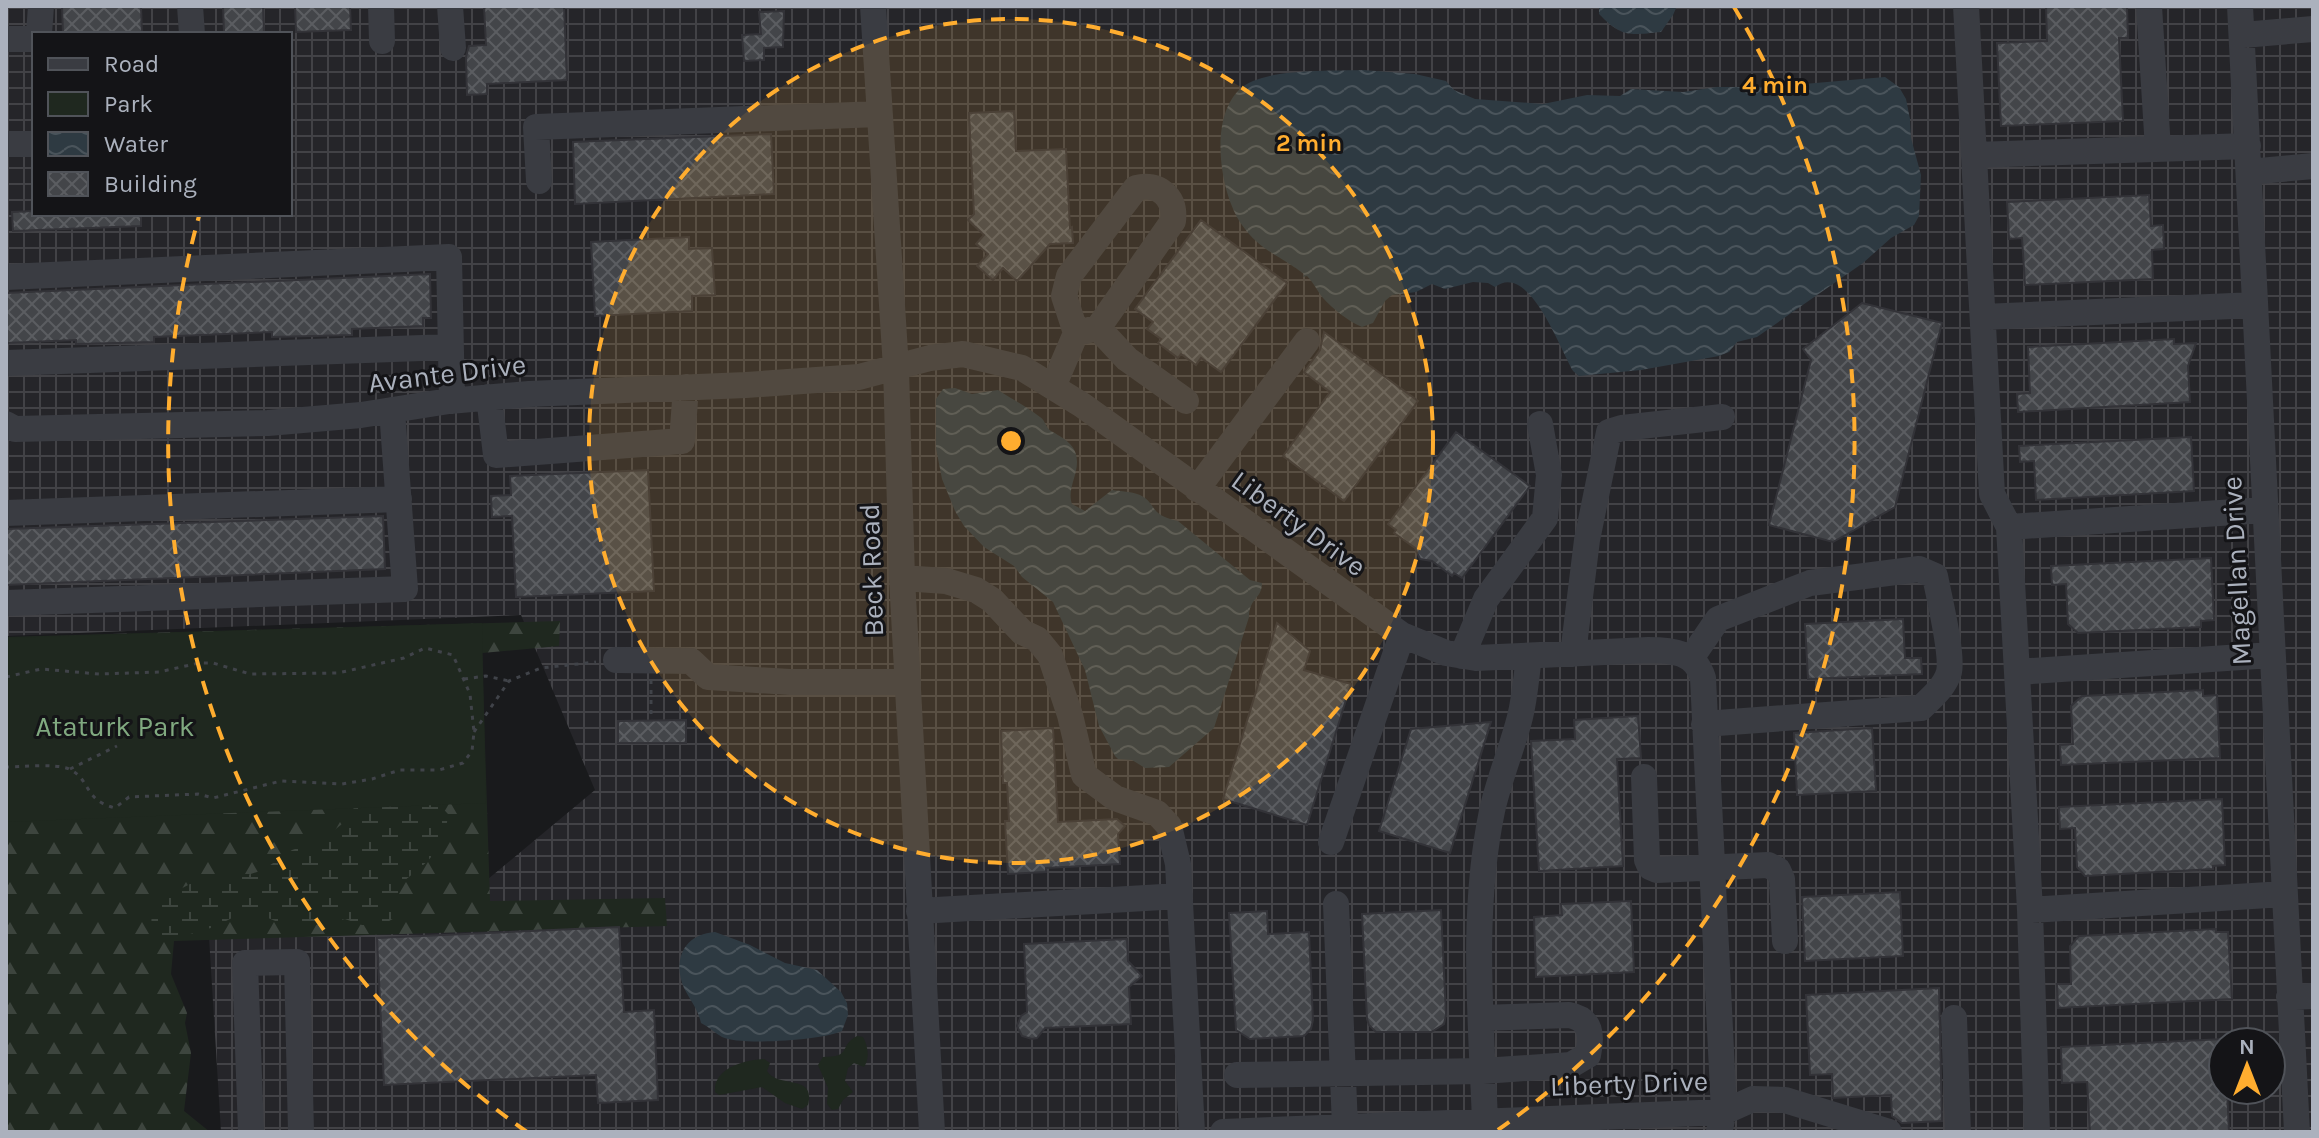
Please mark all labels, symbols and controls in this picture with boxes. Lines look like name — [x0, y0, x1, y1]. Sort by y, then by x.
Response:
legend — [32, 32, 292, 216]
text: Road — [104, 50, 159, 78]
text: 4 min — [1742, 71, 1808, 99]
text: Park — [104, 90, 153, 118]
text: 2 min — [1276, 129, 1342, 157]
text: Water — [104, 130, 168, 158]
text: Building — [104, 170, 197, 198]
street label: Avante Drive — [366, 347, 528, 400]
centre of rings — [997, 427, 1025, 455]
street label: Liberty Drive — [1225, 464, 1372, 583]
street label: Magellan Drive — [2215, 476, 2258, 666]
street label: Beck Road — [853, 503, 890, 637]
park label: Ataturk Park — [36, 710, 194, 743]
north arrow — [2207, 1026, 2287, 1106]
text: N — [2239, 1034, 2255, 1060]
street label: Liberty Drive — [1549, 1064, 1709, 1103]

